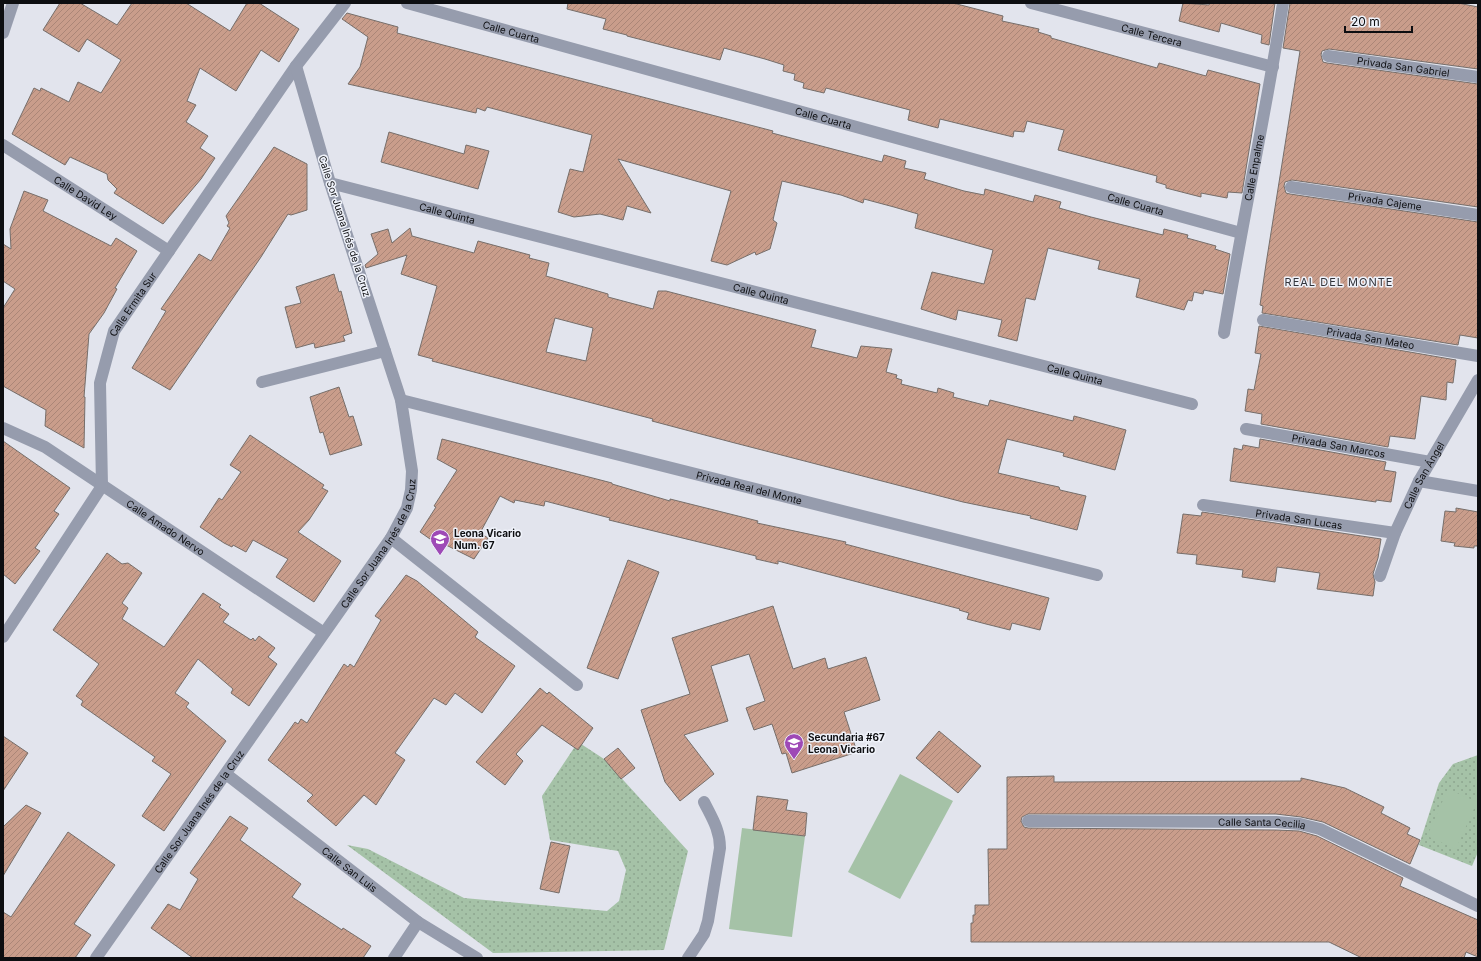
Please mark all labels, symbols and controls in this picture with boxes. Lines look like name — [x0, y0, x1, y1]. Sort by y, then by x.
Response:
scale bar — [1345, 8, 1412, 34]
text: 20 m — [1351, 14, 1380, 29]
street label: Calle Cuarta — [481, 18, 541, 45]
street label: Calle Tercera — [1120, 21, 1184, 49]
street label: Privada San Gabriel — [1356, 54, 1450, 79]
street label: Calle Cuarta — [794, 104, 853, 131]
street label: Calle Enpalme — [1242, 133, 1266, 202]
street label: Calle Sor Juana Inés de la Cruz — [316, 154, 374, 298]
street label: Calle David Ley — [52, 173, 120, 223]
street label: Calle Cuarta — [1106, 190, 1165, 218]
street label: Privada Cajeme — [1347, 190, 1423, 213]
street label: Calle Quinta — [418, 200, 476, 226]
street label: Calle Ermita Sur — [107, 269, 159, 338]
district label: REAL DEL MONTE — [1285, 275, 1393, 289]
street label: Calle Quinta — [732, 281, 790, 306]
street label: Privada San Mateo — [1326, 325, 1415, 351]
street label: Calle Quinta — [1046, 361, 1104, 387]
street label: Privada San Marcos — [1291, 431, 1386, 460]
street label: Calle San Ángel — [1401, 440, 1447, 511]
street label: Privada Real del Monte — [695, 468, 804, 507]
street label: Calle Sor Juana Inés de la Cruz — [338, 478, 418, 610]
street label: Calle Amado Nervo — [124, 497, 207, 558]
street label: Privada San Lucas — [1255, 507, 1343, 531]
place label: Leona Vicario Num. 67 — [454, 527, 521, 551]
school or university icon: Leona Vicario Num. 67 — [429, 528, 451, 556]
place label: Secundaria #67 Leona Vicario — [808, 731, 885, 755]
school or university icon: Secundaria #67 Leona Vicario — [783, 732, 805, 760]
street label: Calle Sor Juana Inés de la Cruz — [152, 748, 246, 875]
street label: Calle Santa Cecilia — [1218, 816, 1307, 831]
street label: Calle San Luis — [320, 844, 380, 894]

